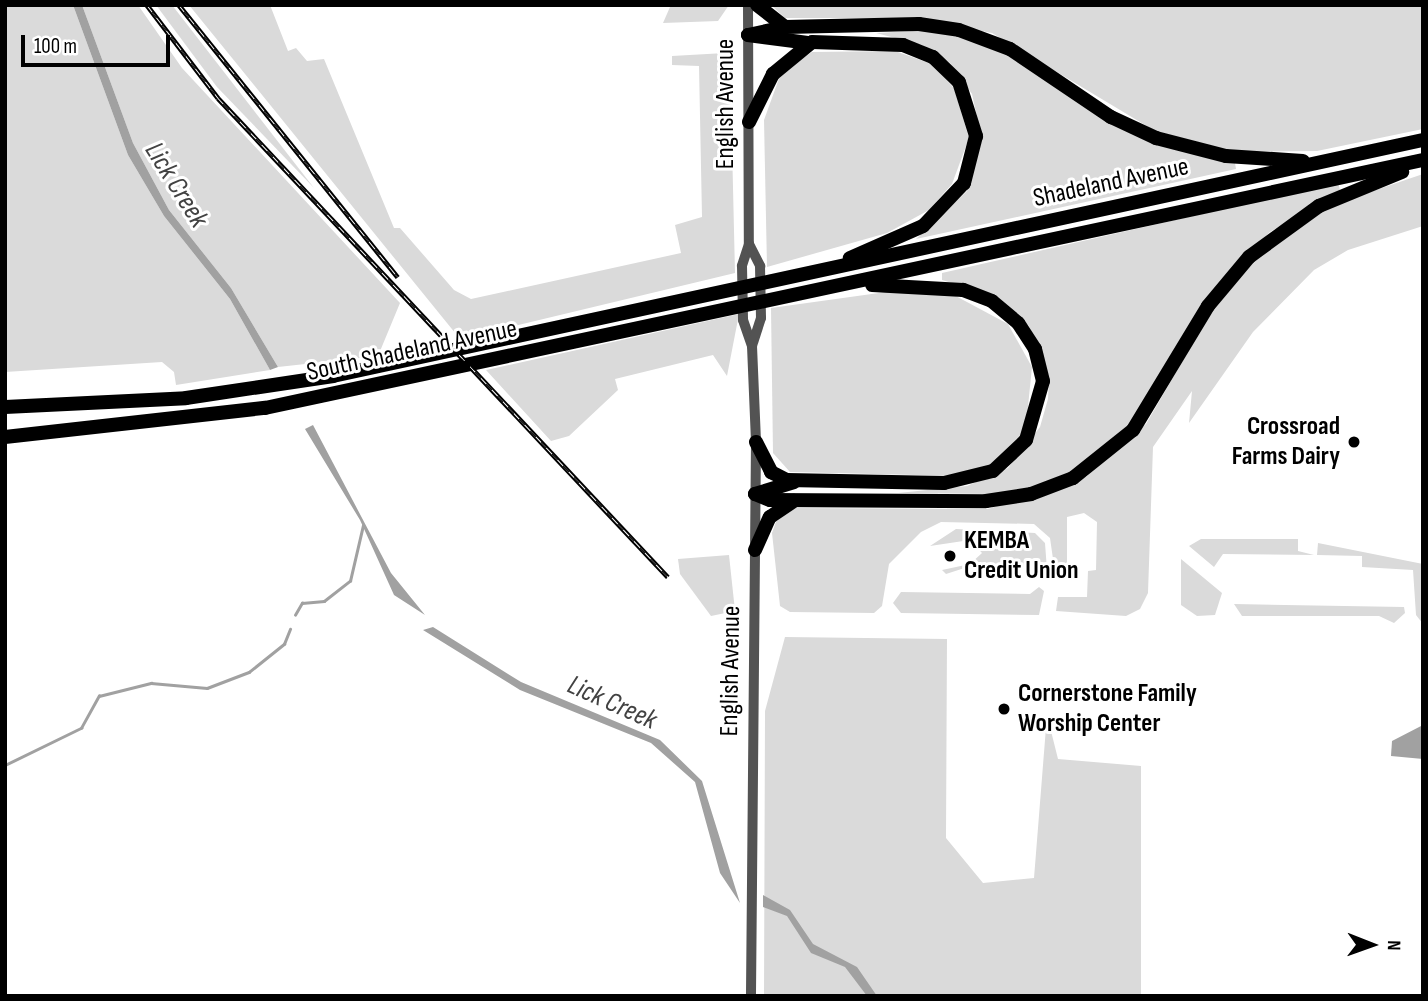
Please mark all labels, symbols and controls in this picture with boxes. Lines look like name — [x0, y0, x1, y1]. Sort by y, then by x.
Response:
scale bar — [24, 21, 173, 65]
text: 100 m — [34, 34, 77, 59]
street label: English Avenue — [710, 39, 742, 169]
water label: Lick Creek — [137, 136, 215, 234]
street label: Shadeland Avenue — [1030, 151, 1192, 215]
street label: South Shadeland Avenue — [304, 313, 520, 389]
place label: Crossroad Farms Dairy — [1232, 411, 1340, 472]
marker: Crossroad Farms Dairy — [1346, 434, 1362, 450]
place label: KEMBA Credit Union — [964, 525, 1079, 586]
marker: KEMBA Credit Union — [942, 548, 958, 564]
street label: English Avenue — [714, 605, 748, 737]
water label: Lick Creek — [562, 669, 662, 737]
place label: Cornerstone Family Worship Center — [1018, 678, 1197, 740]
marker: Cornerstone Family Worship Center — [996, 701, 1012, 717]
north arrow — [1337, 910, 1407, 980]
text: N — [1382, 940, 1405, 951]

